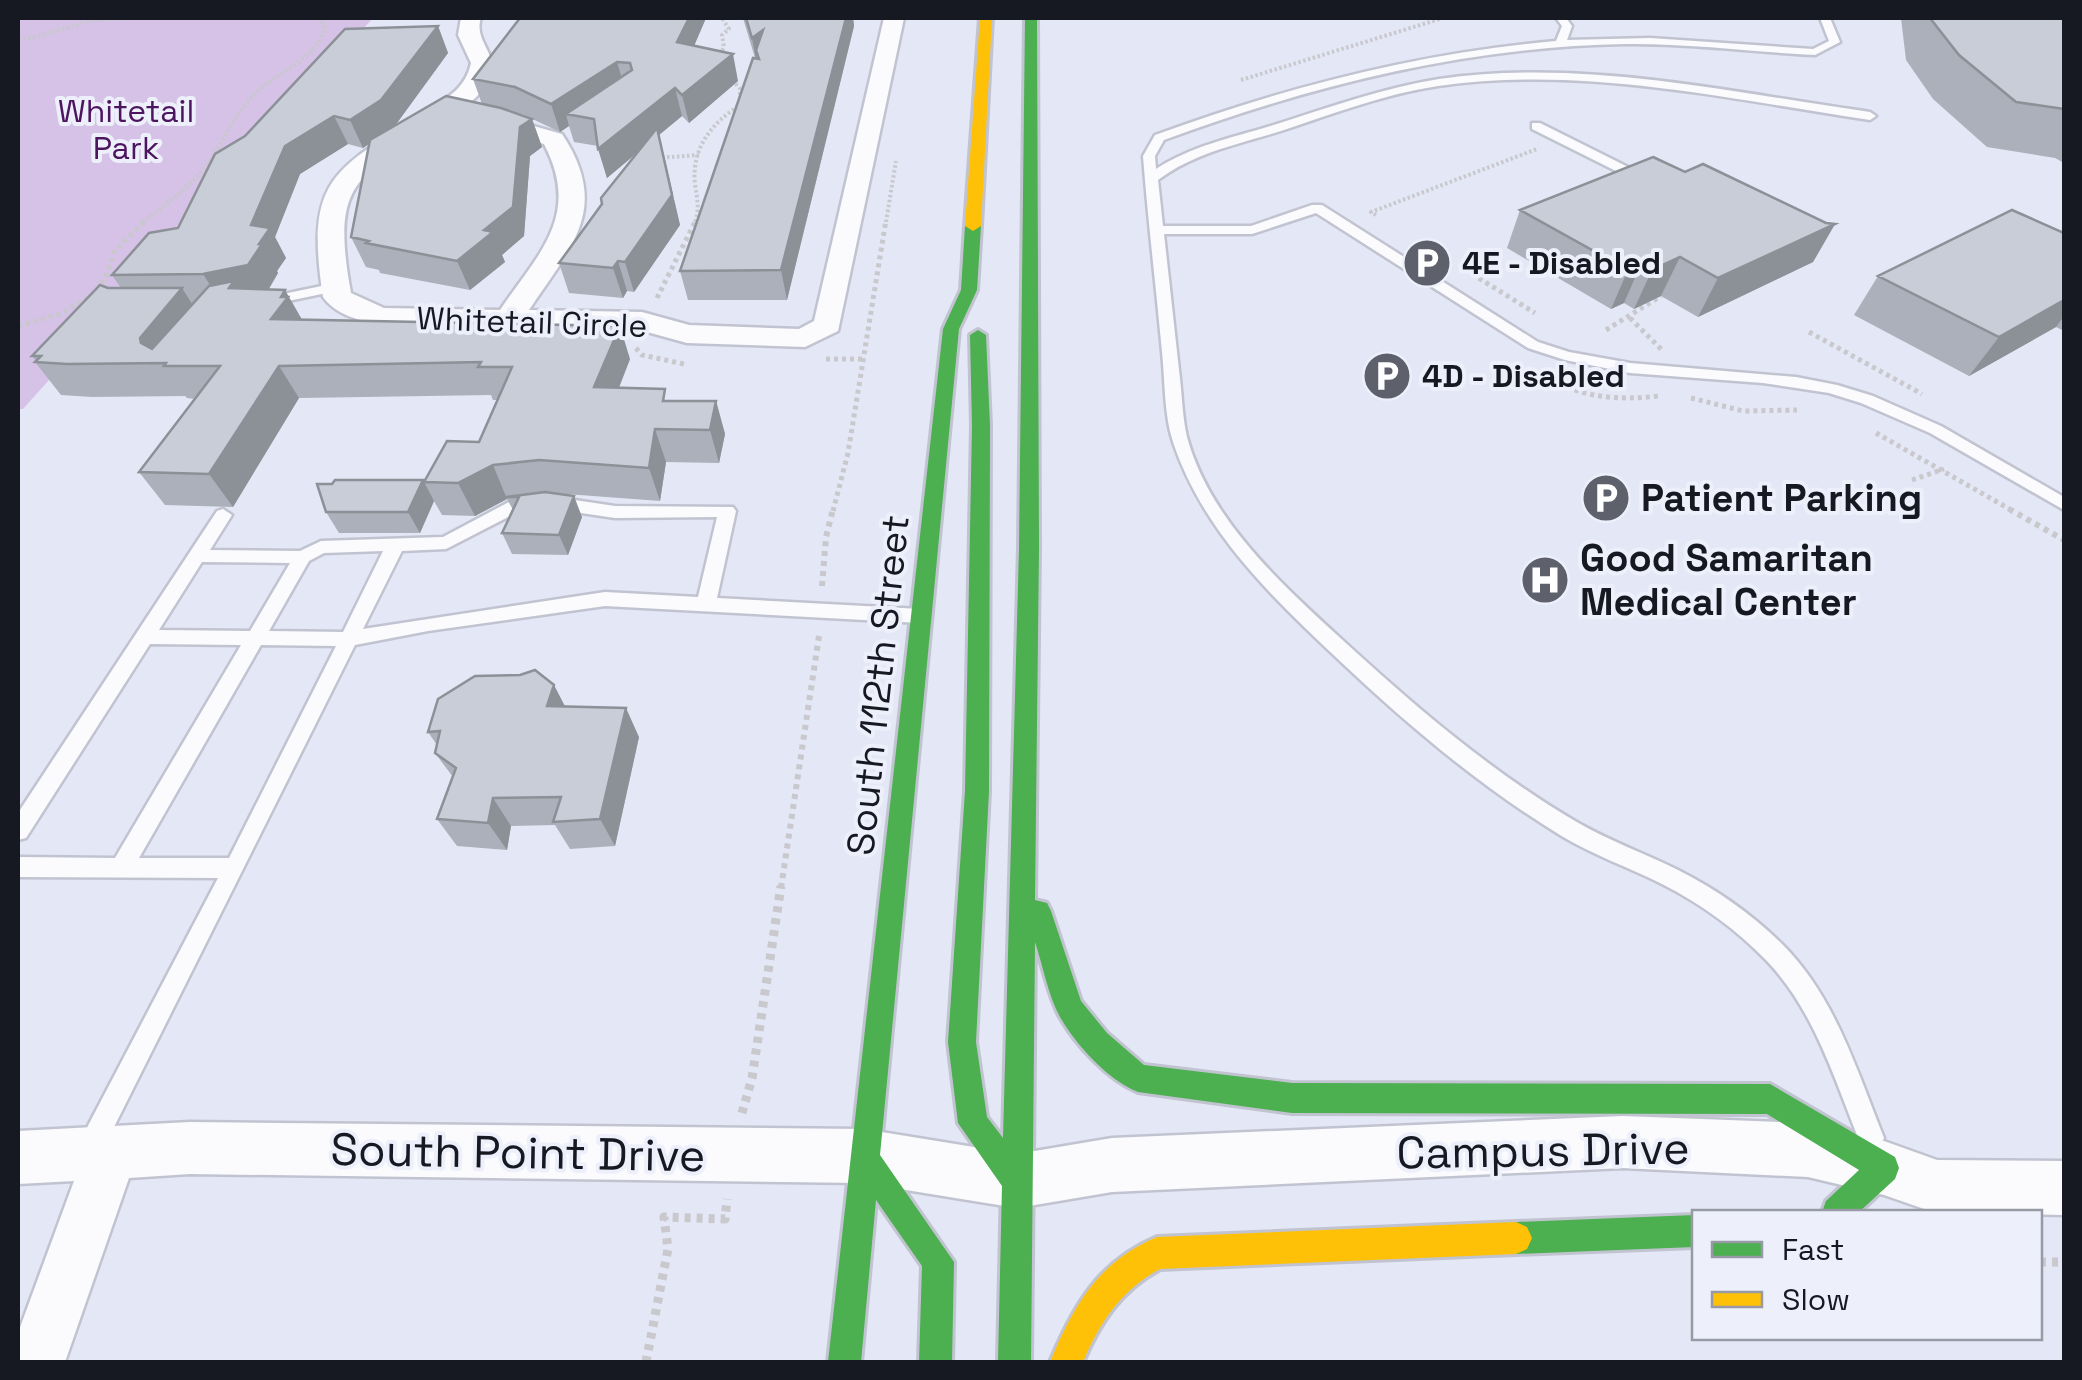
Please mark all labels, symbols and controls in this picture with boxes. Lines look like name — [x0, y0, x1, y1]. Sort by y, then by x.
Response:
park label: Whitetail Park — [58, 91, 194, 168]
parking icon: 4E - Disabled — [1401, 237, 1453, 289]
place label: 4E - Disabled — [1462, 243, 1661, 283]
street label: Whitetail Circle — [416, 298, 648, 346]
parking icon: 4D - Disabled — [1361, 350, 1413, 402]
place label: 4D - Disabled — [1422, 356, 1625, 396]
parking icon: Patient Parking — [1580, 472, 1632, 524]
place label: Patient Parking — [1641, 474, 1922, 522]
street label: South 112th Street — [836, 512, 920, 858]
place label: Good Samaritan Medical Center — [1580, 534, 1873, 626]
hospital icon: Good Samaritan Medical Center — [1519, 554, 1571, 606]
street label: Campus Drive — [1396, 1119, 1690, 1182]
street label: South Point Drive — [330, 1121, 706, 1184]
legend — [1692, 1210, 2042, 1340]
text: Fast — [1782, 1230, 1844, 1269]
text: Slow — [1782, 1280, 1850, 1319]

